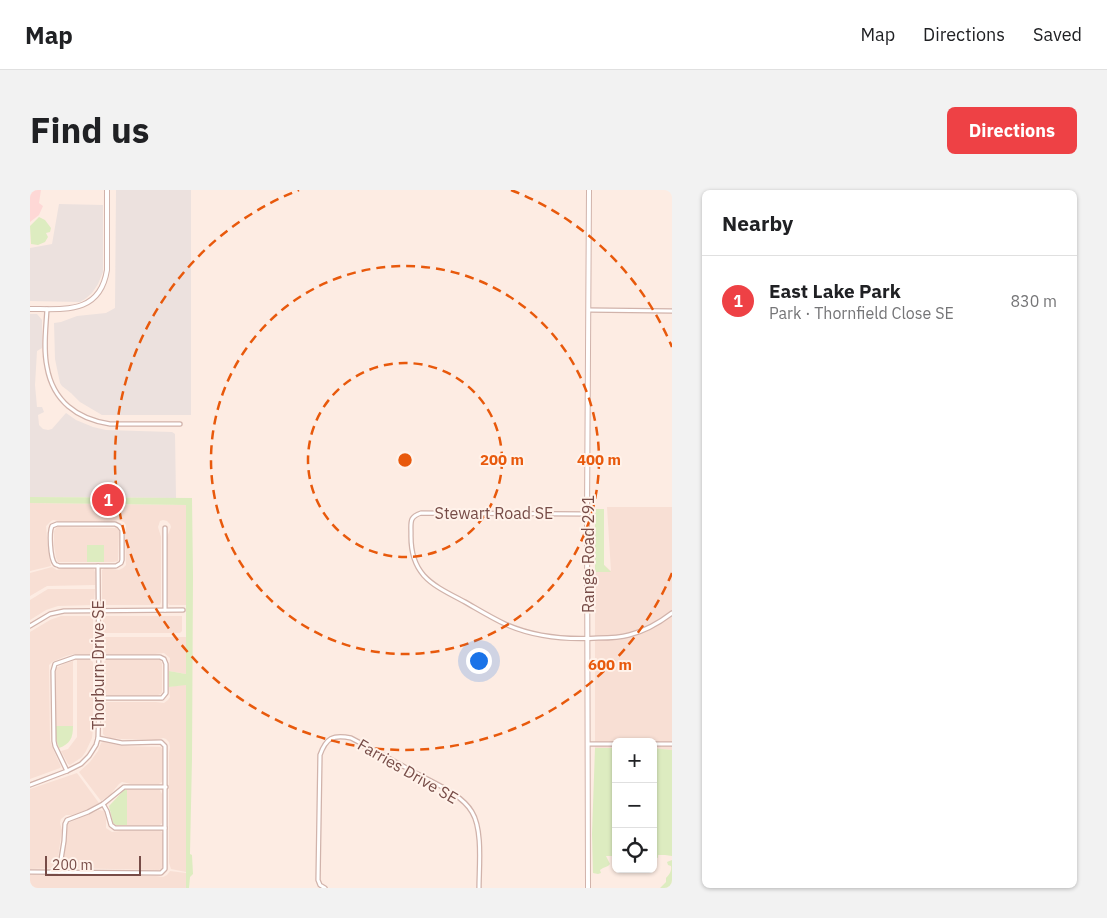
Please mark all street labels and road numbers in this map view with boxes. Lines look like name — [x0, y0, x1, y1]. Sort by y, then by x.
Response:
street label: Range Road 291 — [578, 495, 598, 613]
street label: Stewart Road SE — [435, 503, 553, 523]
street label: Thorburn Drive SE — [88, 600, 108, 730]
street label: Farries Drive SE — [354, 734, 462, 808]

